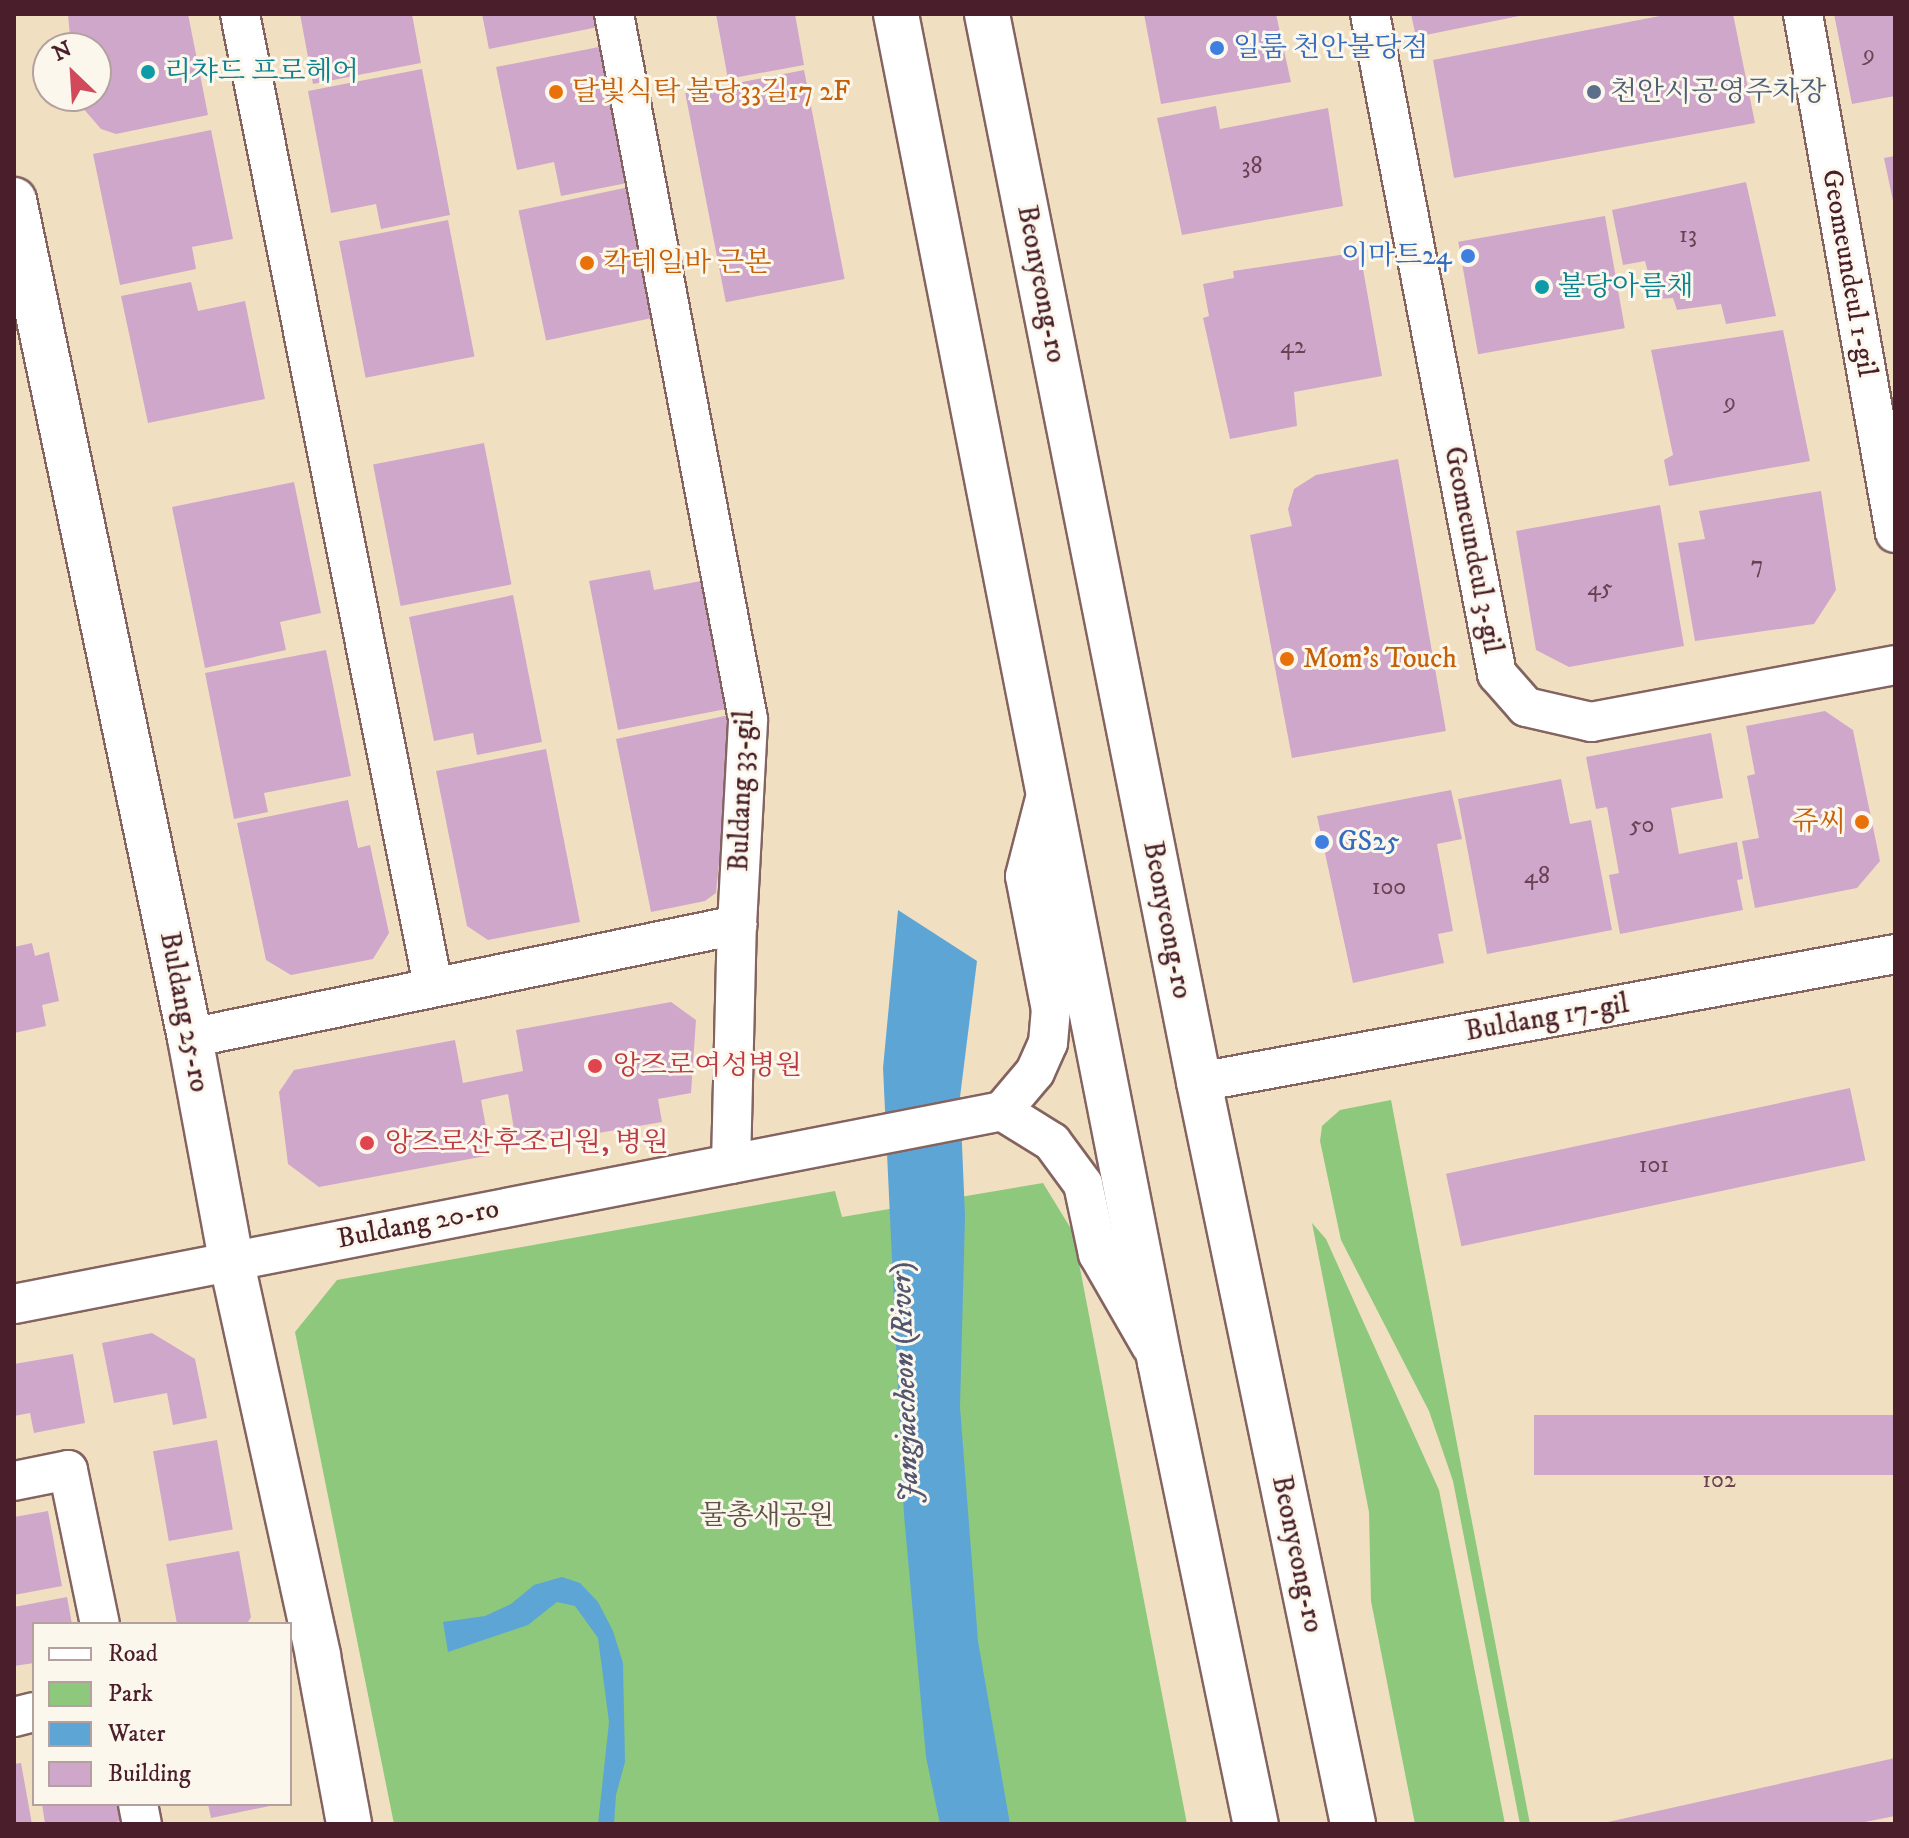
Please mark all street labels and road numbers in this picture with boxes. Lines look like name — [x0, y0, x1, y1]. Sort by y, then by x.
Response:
street label: Geomeundeul 1-gil — [1814, 167, 1884, 379]
street label: Beonyeong-ro — [1009, 202, 1073, 366]
street label: Geomeundeul 3-gil — [1436, 444, 1510, 656]
street label: Buldang 33-gil — [722, 710, 762, 872]
street label: Beonyeong-ro — [1135, 838, 1199, 1002]
street label: Buldang 25-ro — [152, 929, 216, 1095]
street label: Buldang 17-gil — [1463, 987, 1631, 1049]
street label: Buldang 20-ro — [334, 1192, 502, 1256]
street label: Beonyeong-ro — [1264, 1472, 1330, 1636]

